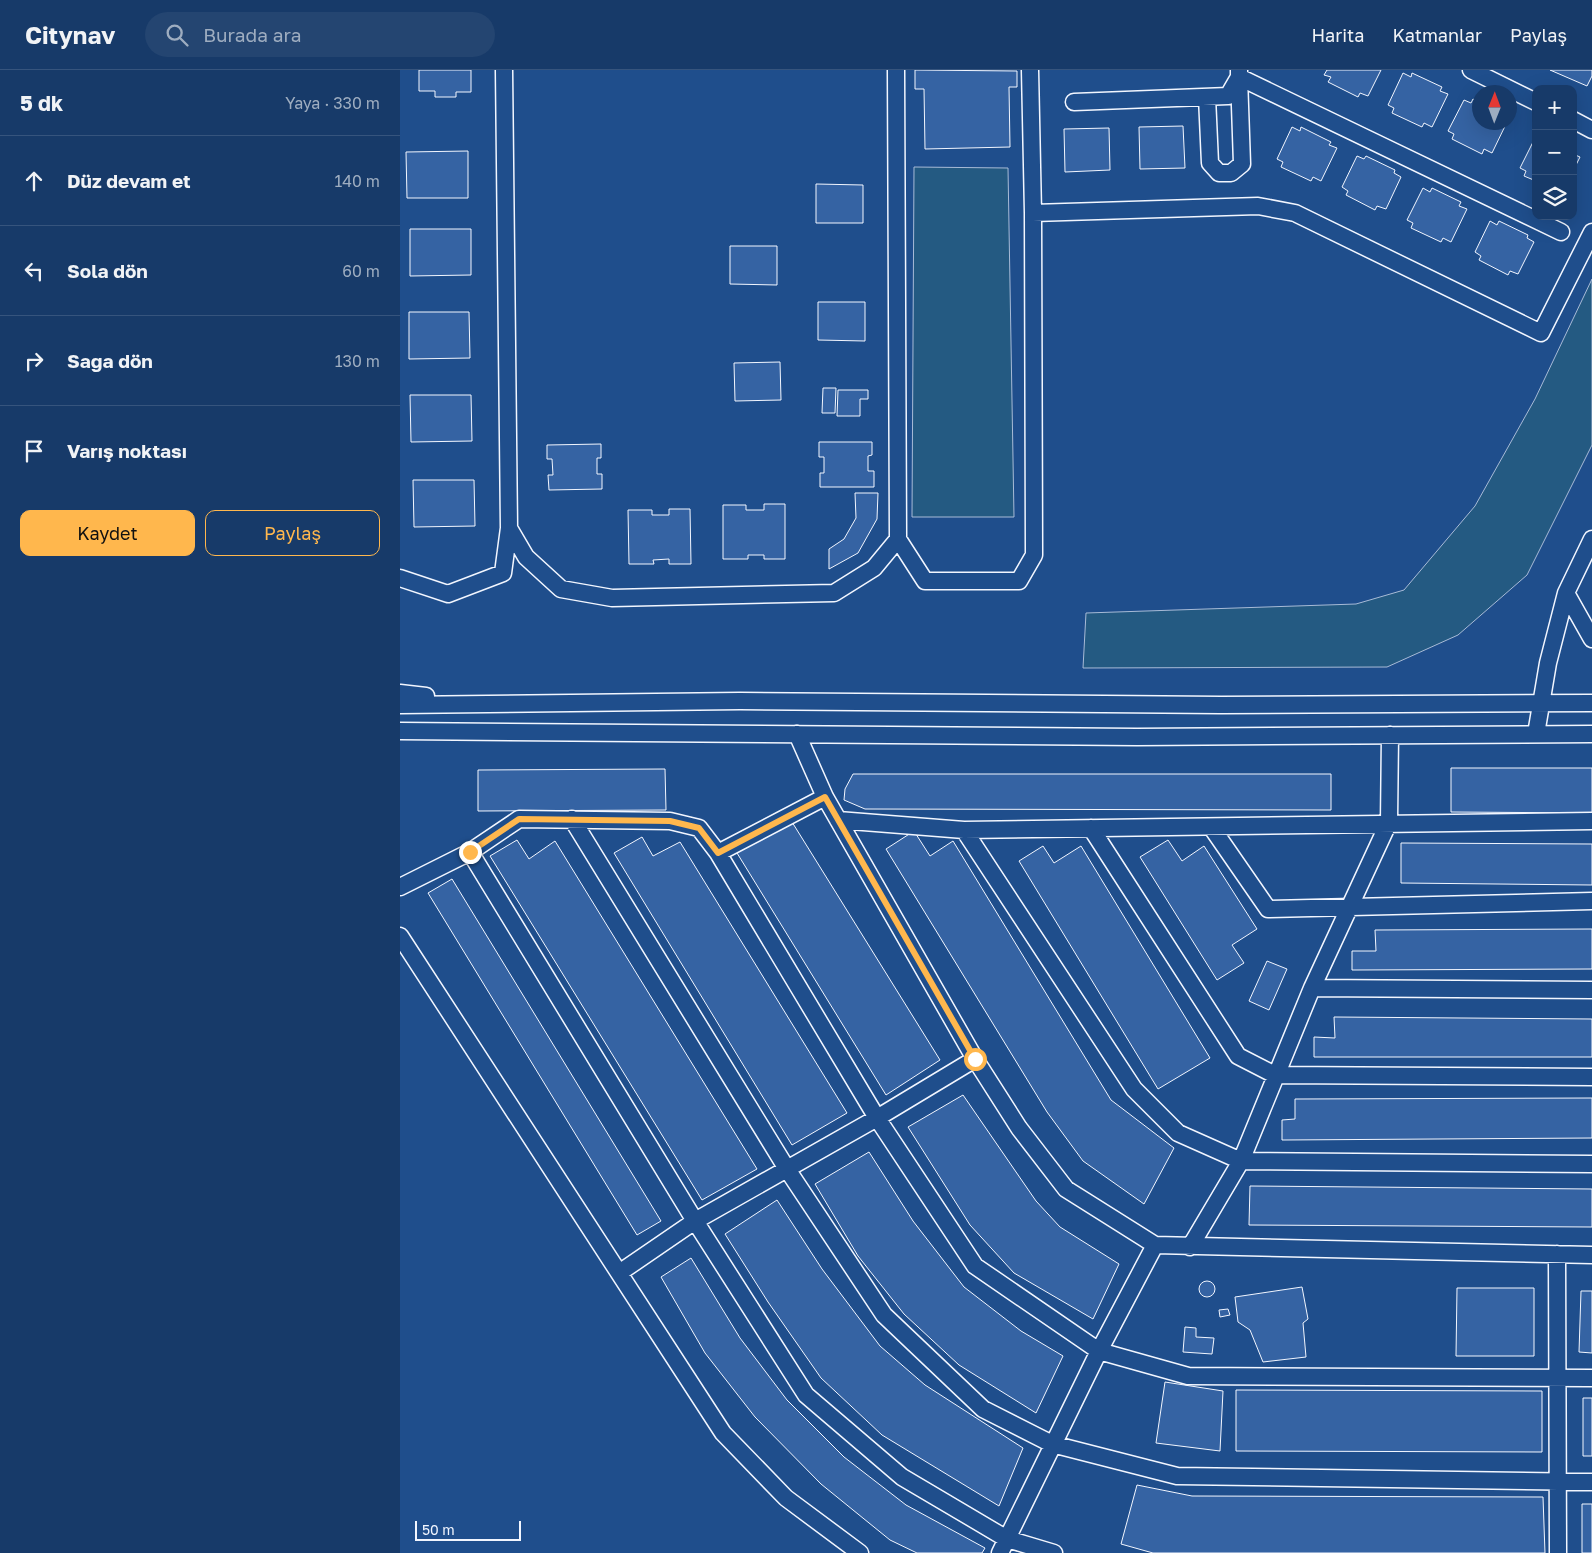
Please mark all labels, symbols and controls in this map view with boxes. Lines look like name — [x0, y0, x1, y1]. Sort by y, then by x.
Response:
search box — [145, 12, 495, 57]
text: Citynav — [25, 20, 115, 49]
icon: search — [163, 21, 191, 49]
text: Burada ara — [203, 23, 301, 46]
text: Harita — [1311, 24, 1364, 46]
text: Katmanlar — [1392, 24, 1482, 46]
text: Paylaş — [1510, 24, 1567, 46]
north arrow — [1472, 85, 1517, 130]
map controls — [1532, 85, 1577, 220]
button: + — [1532, 85, 1577, 130]
text: 5 dk — [20, 90, 63, 116]
text: Yaya · 330 m — [285, 93, 380, 113]
button: − — [1532, 130, 1577, 175]
icon: ahead — [20, 167, 48, 195]
text: Düz devam et — [67, 169, 191, 192]
text: 140 m — [334, 171, 380, 191]
button: layers — [1532, 175, 1577, 220]
icon: left — [20, 257, 48, 285]
text: Sola dön — [67, 259, 148, 282]
text: 60 m — [342, 261, 380, 281]
icon: right — [20, 347, 48, 375]
text: Sağa dön — [67, 349, 153, 372]
text: 130 m — [335, 351, 380, 371]
icon: arrive — [20, 437, 48, 465]
text: Varış noktası — [67, 439, 187, 462]
button: Kaydet — [20, 510, 195, 556]
button: Paylaş — [205, 510, 380, 556]
route end — [459, 841, 482, 864]
route start — [964, 1048, 987, 1071]
scale bar — [415, 1518, 521, 1541]
text: 50 m — [422, 1521, 455, 1538]

